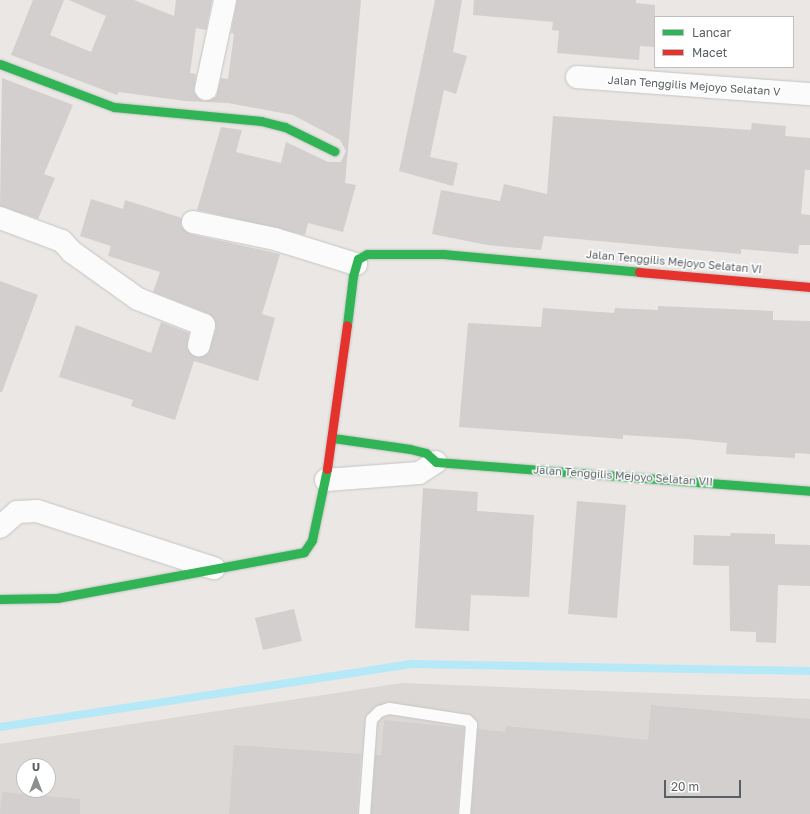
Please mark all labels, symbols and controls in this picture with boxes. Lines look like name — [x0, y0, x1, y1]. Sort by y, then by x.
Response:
legend — [654, 16, 794, 68]
text: Lancar — [692, 25, 731, 40]
text: Macet — [692, 45, 727, 60]
street label: Jalan Tenggilis Mejoyo Selatan V — [607, 73, 781, 99]
street label: Jalan Tenggilis Mejoyo Selatan VI — [585, 248, 763, 276]
street label: Jalan Tenggilis Mejoyo Selatan VII — [533, 463, 713, 489]
north arrow — [16, 758, 56, 798]
text: U — [32, 760, 40, 773]
scale bar — [666, 772, 743, 798]
text: 20 m — [671, 779, 699, 794]

